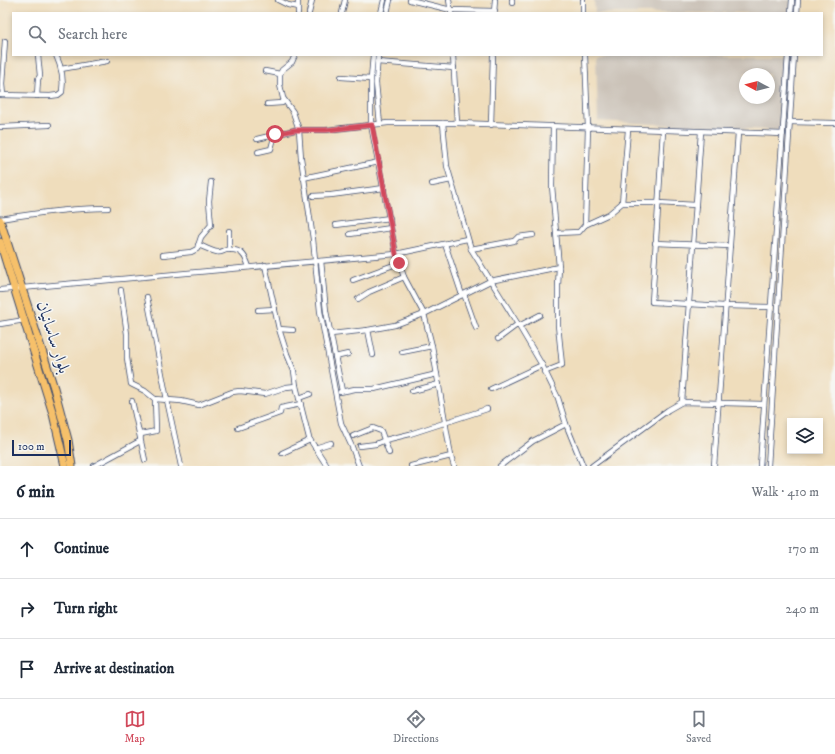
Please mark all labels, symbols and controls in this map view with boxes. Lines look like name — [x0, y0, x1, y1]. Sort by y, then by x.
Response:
search box — [12, 12, 823, 56]
icon: search — [26, 23, 48, 45]
text: Search here — [58, 25, 127, 44]
north arrow — [739, 68, 775, 104]
route start — [266, 125, 284, 143]
route end — [390, 254, 408, 272]
street label: بلوار ساسانیان — [31, 298, 75, 377]
map controls — [787, 418, 823, 454]
button: layers — [787, 418, 823, 454]
scale bar — [12, 438, 71, 457]
text: 100 m — [18, 440, 44, 454]
text: 6 min — [16, 481, 55, 503]
text: Walk · 410 m — [752, 484, 819, 500]
icon: ahead — [16, 538, 38, 560]
text: Continue — [54, 539, 109, 558]
text: 170 m — [788, 541, 819, 557]
icon: right — [16, 598, 38, 620]
text: Turn right — [54, 599, 117, 618]
text: 240 m — [786, 601, 819, 617]
icon: arrive — [16, 658, 38, 680]
text: Arrive at destination — [54, 659, 174, 678]
tab: Map — [124, 708, 146, 746]
tab: Directions — [393, 708, 439, 746]
tab: Saved — [686, 708, 711, 746]

